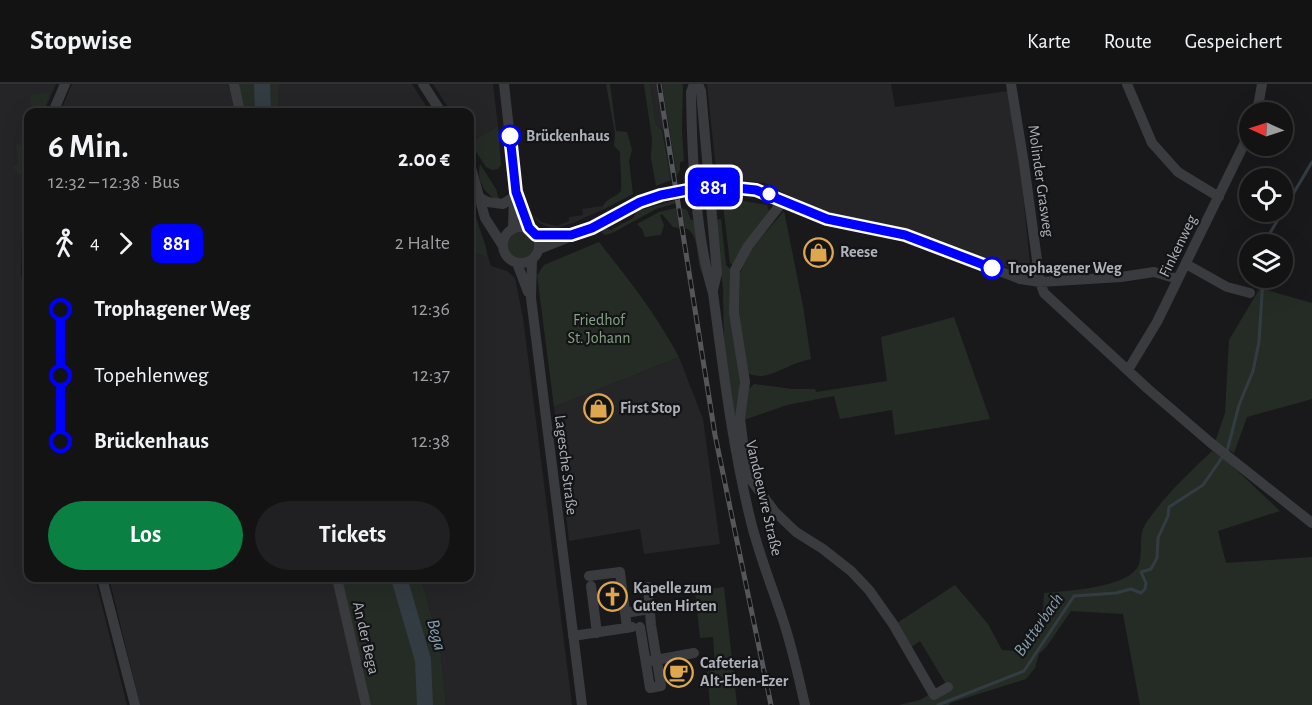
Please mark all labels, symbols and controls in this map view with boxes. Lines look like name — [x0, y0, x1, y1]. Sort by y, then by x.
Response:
text: Stopwise — [30, 27, 132, 55]
text: Karte — [1027, 31, 1071, 52]
text: Route — [1104, 31, 1152, 52]
text: Gespeichert — [1185, 31, 1282, 52]
north arrow — [1239, 102, 1293, 156]
map controls — [1239, 102, 1293, 288]
street label: Molinder Grasweg — [1025, 124, 1057, 238]
marker: Brückenhaus — [499, 125, 521, 147]
place label: Brückenhaus — [526, 128, 610, 144]
text: 6 Min. — [48, 131, 129, 164]
text: 2.00 € — [398, 148, 450, 170]
line badge: 881 — [680, 168, 748, 206]
button: locate — [1239, 168, 1293, 222]
text: 12:32 – 12:38 · Bus — [48, 172, 180, 192]
text: 881 — [700, 177, 728, 198]
unlabelled marker — [760, 185, 778, 203]
street label: Finkenweg — [1156, 212, 1200, 280]
icon: walk — [48, 227, 81, 260]
icon: forward — [109, 227, 142, 260]
text: 4 — [90, 233, 100, 253]
text: 881 — [163, 233, 191, 254]
text: 2 Halte — [395, 233, 450, 253]
button: layers — [1239, 234, 1293, 288]
shop icon: Reese — [803, 236, 835, 268]
place label: Reese — [840, 244, 878, 260]
marker: Trophagener Weg — [981, 257, 1003, 279]
place label: Trophagener Weg — [1008, 260, 1123, 276]
text: Trophagener Weg — [94, 298, 250, 320]
text: 12:36 — [412, 299, 450, 319]
park label: Friedhof St. Johann — [568, 312, 630, 346]
text: Topehlenweg — [94, 364, 209, 386]
text: 12:37 — [413, 365, 450, 385]
shop icon: First Stop — [583, 392, 615, 424]
place label: First Stop — [620, 400, 680, 416]
street label: Lagesche Straße — [552, 414, 580, 516]
text: Brückenhaus — [94, 430, 209, 452]
text: 12:38 — [412, 431, 450, 451]
street label: Vandoeuvre Straße — [743, 439, 785, 557]
button: Los — [48, 501, 243, 570]
button: Tickets — [255, 501, 450, 570]
place label: Kapelle zum Guten Hirten — [633, 580, 717, 614]
church icon: Kapelle zum Guten Hirten — [596, 581, 628, 613]
water label: Butterbach — [1011, 590, 1067, 660]
street label: An der Bega — [350, 600, 382, 676]
water label: Bega — [423, 617, 449, 653]
place label: Cafeteria Alt-Eben-Ezer — [700, 655, 789, 689]
cafe icon: Cafeteria Alt-Eben-Ezer — [663, 656, 695, 688]

